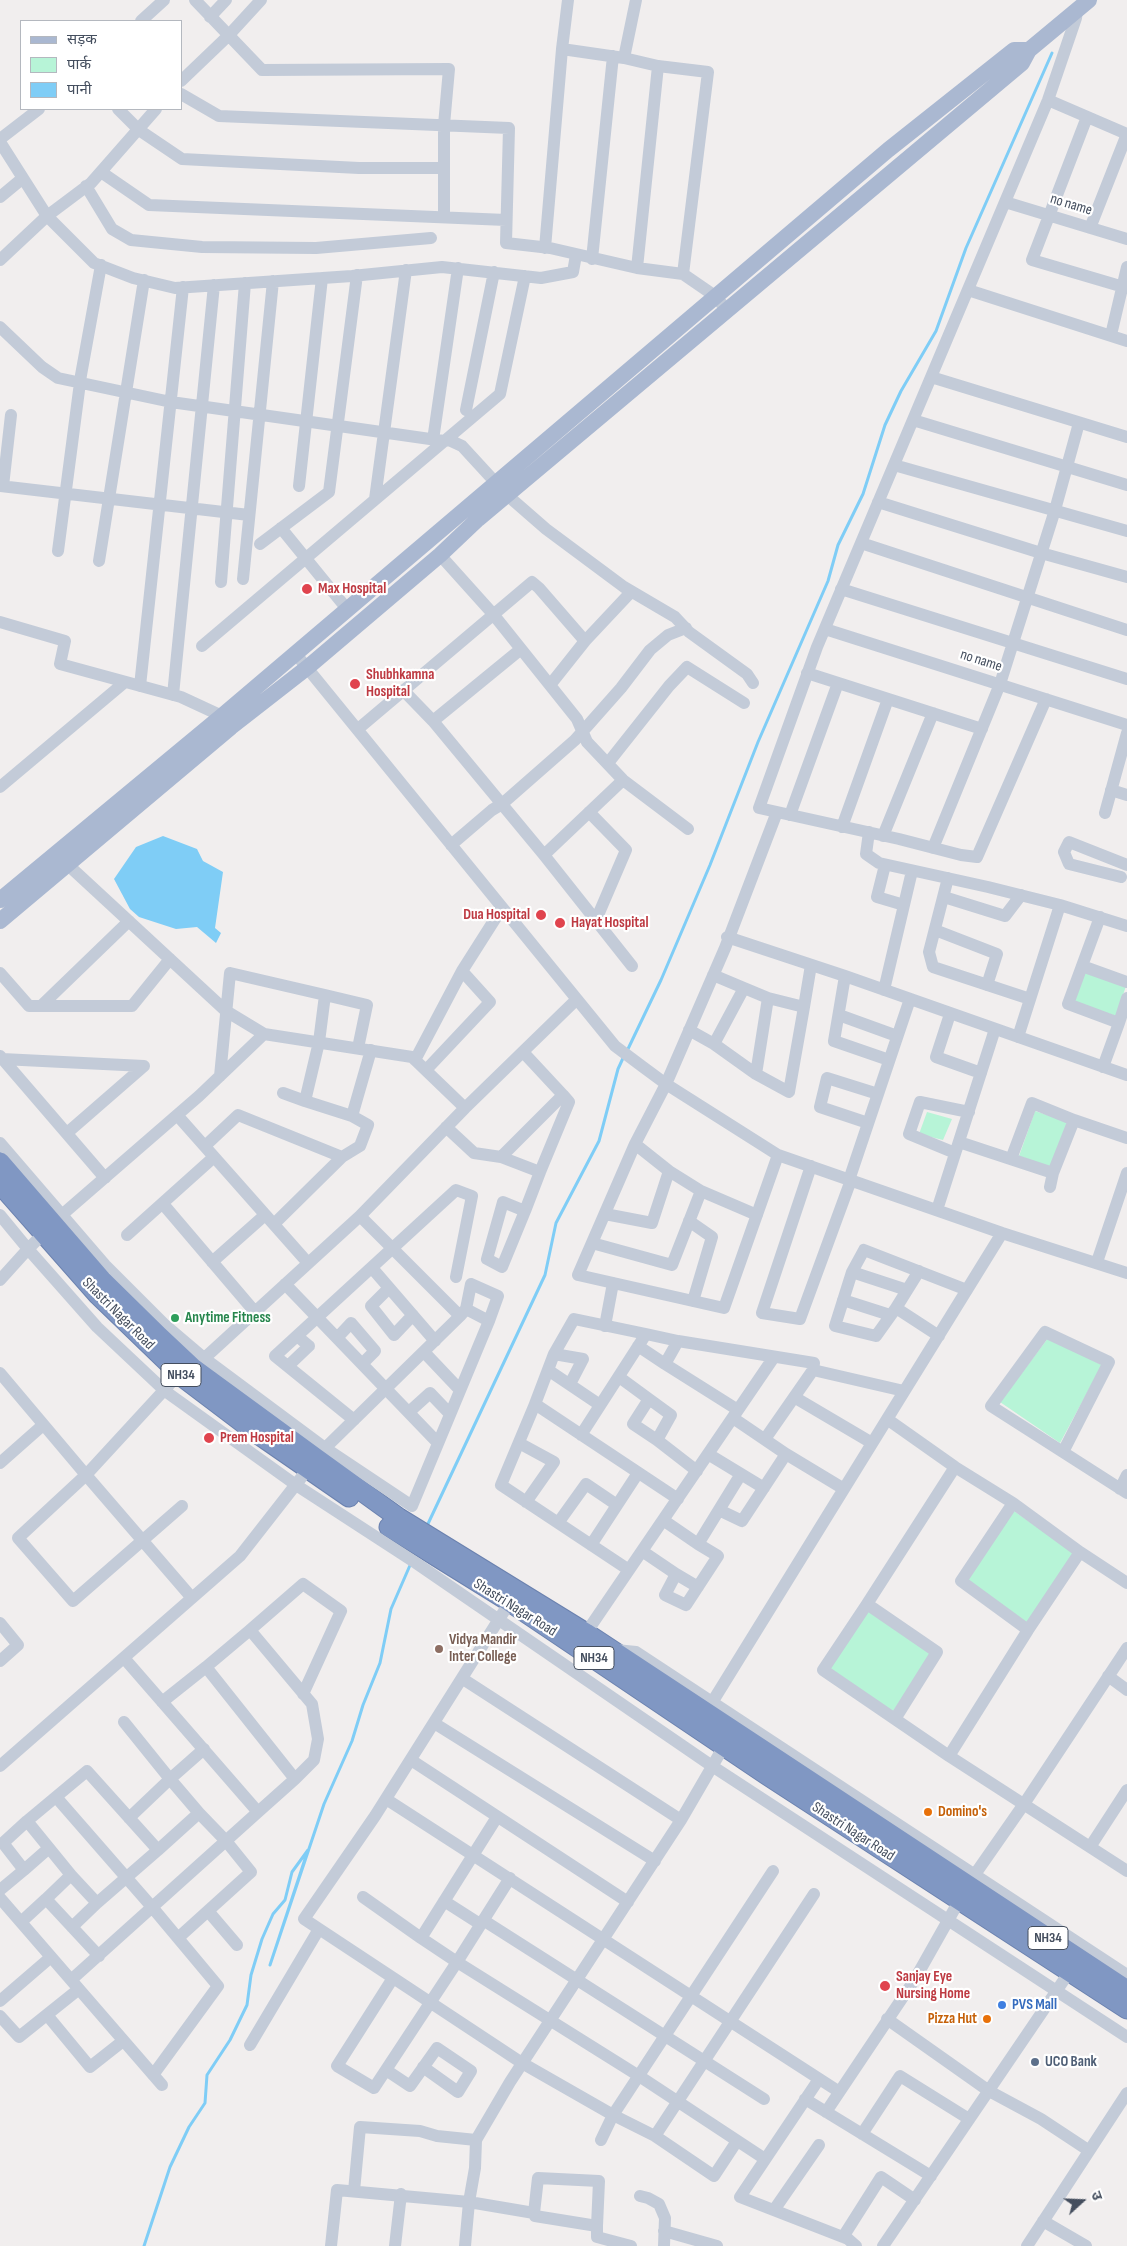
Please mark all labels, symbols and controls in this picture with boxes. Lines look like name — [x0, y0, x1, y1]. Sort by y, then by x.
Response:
legend — [20, 20, 182, 110]
text: सड़क — [67, 30, 97, 49]
text: पार्क — [67, 55, 91, 74]
text: पानी — [67, 80, 92, 99]
street label: no name — [1048, 190, 1094, 220]
place label: Max Hospital — [318, 580, 386, 598]
marker: Max Hospital — [300, 582, 314, 596]
street label: no name — [958, 646, 1004, 676]
place label: Shubhkamna Hospital — [366, 666, 434, 701]
marker: Shubhkamna Hospital — [348, 677, 362, 691]
place label: Dua Hospital — [463, 906, 530, 924]
marker: Dua Hospital — [534, 908, 548, 922]
place label: Hayat Hospital — [571, 914, 648, 932]
marker: Hayat Hospital — [553, 916, 567, 930]
street label: Shastri Nagar Road — [78, 1274, 158, 1354]
place label: Anytime Fitness — [185, 1309, 271, 1327]
marker: Anytime Fitness — [169, 1312, 181, 1324]
road number: NH34 — [161, 1364, 201, 1386]
place label: Prem Hospital — [220, 1429, 294, 1447]
marker: Prem Hospital — [202, 1431, 216, 1445]
street label: Shastri Nagar Road — [470, 1575, 560, 1641]
place label: Vidya Mandir Inter College — [449, 1631, 517, 1666]
marker: Vidya Mandir Inter College — [433, 1643, 445, 1655]
road number: NH34 — [574, 1646, 614, 1670]
street label: Shastri Nagar Road — [808, 1799, 898, 1865]
place label: Domino's — [938, 1803, 987, 1821]
marker: Domino's — [922, 1806, 934, 1818]
road number: NH34 — [1028, 1926, 1068, 1950]
place label: Sanjay Eye Nursing Home — [896, 1968, 970, 2003]
marker: Sanjay Eye Nursing Home — [878, 1979, 892, 1993]
place label: PVS Mall — [1012, 1996, 1057, 2014]
marker: PVS Mall — [996, 1999, 1008, 2011]
place label: Pizza Hut — [928, 2010, 977, 2028]
marker: Pizza Hut — [981, 2013, 993, 2025]
place label: UCO Bank — [1045, 2053, 1097, 2071]
marker: UCO Bank — [1029, 2056, 1041, 2068]
north arrow — [1057, 2176, 1107, 2226]
text: उ — [1087, 2189, 1106, 2202]

